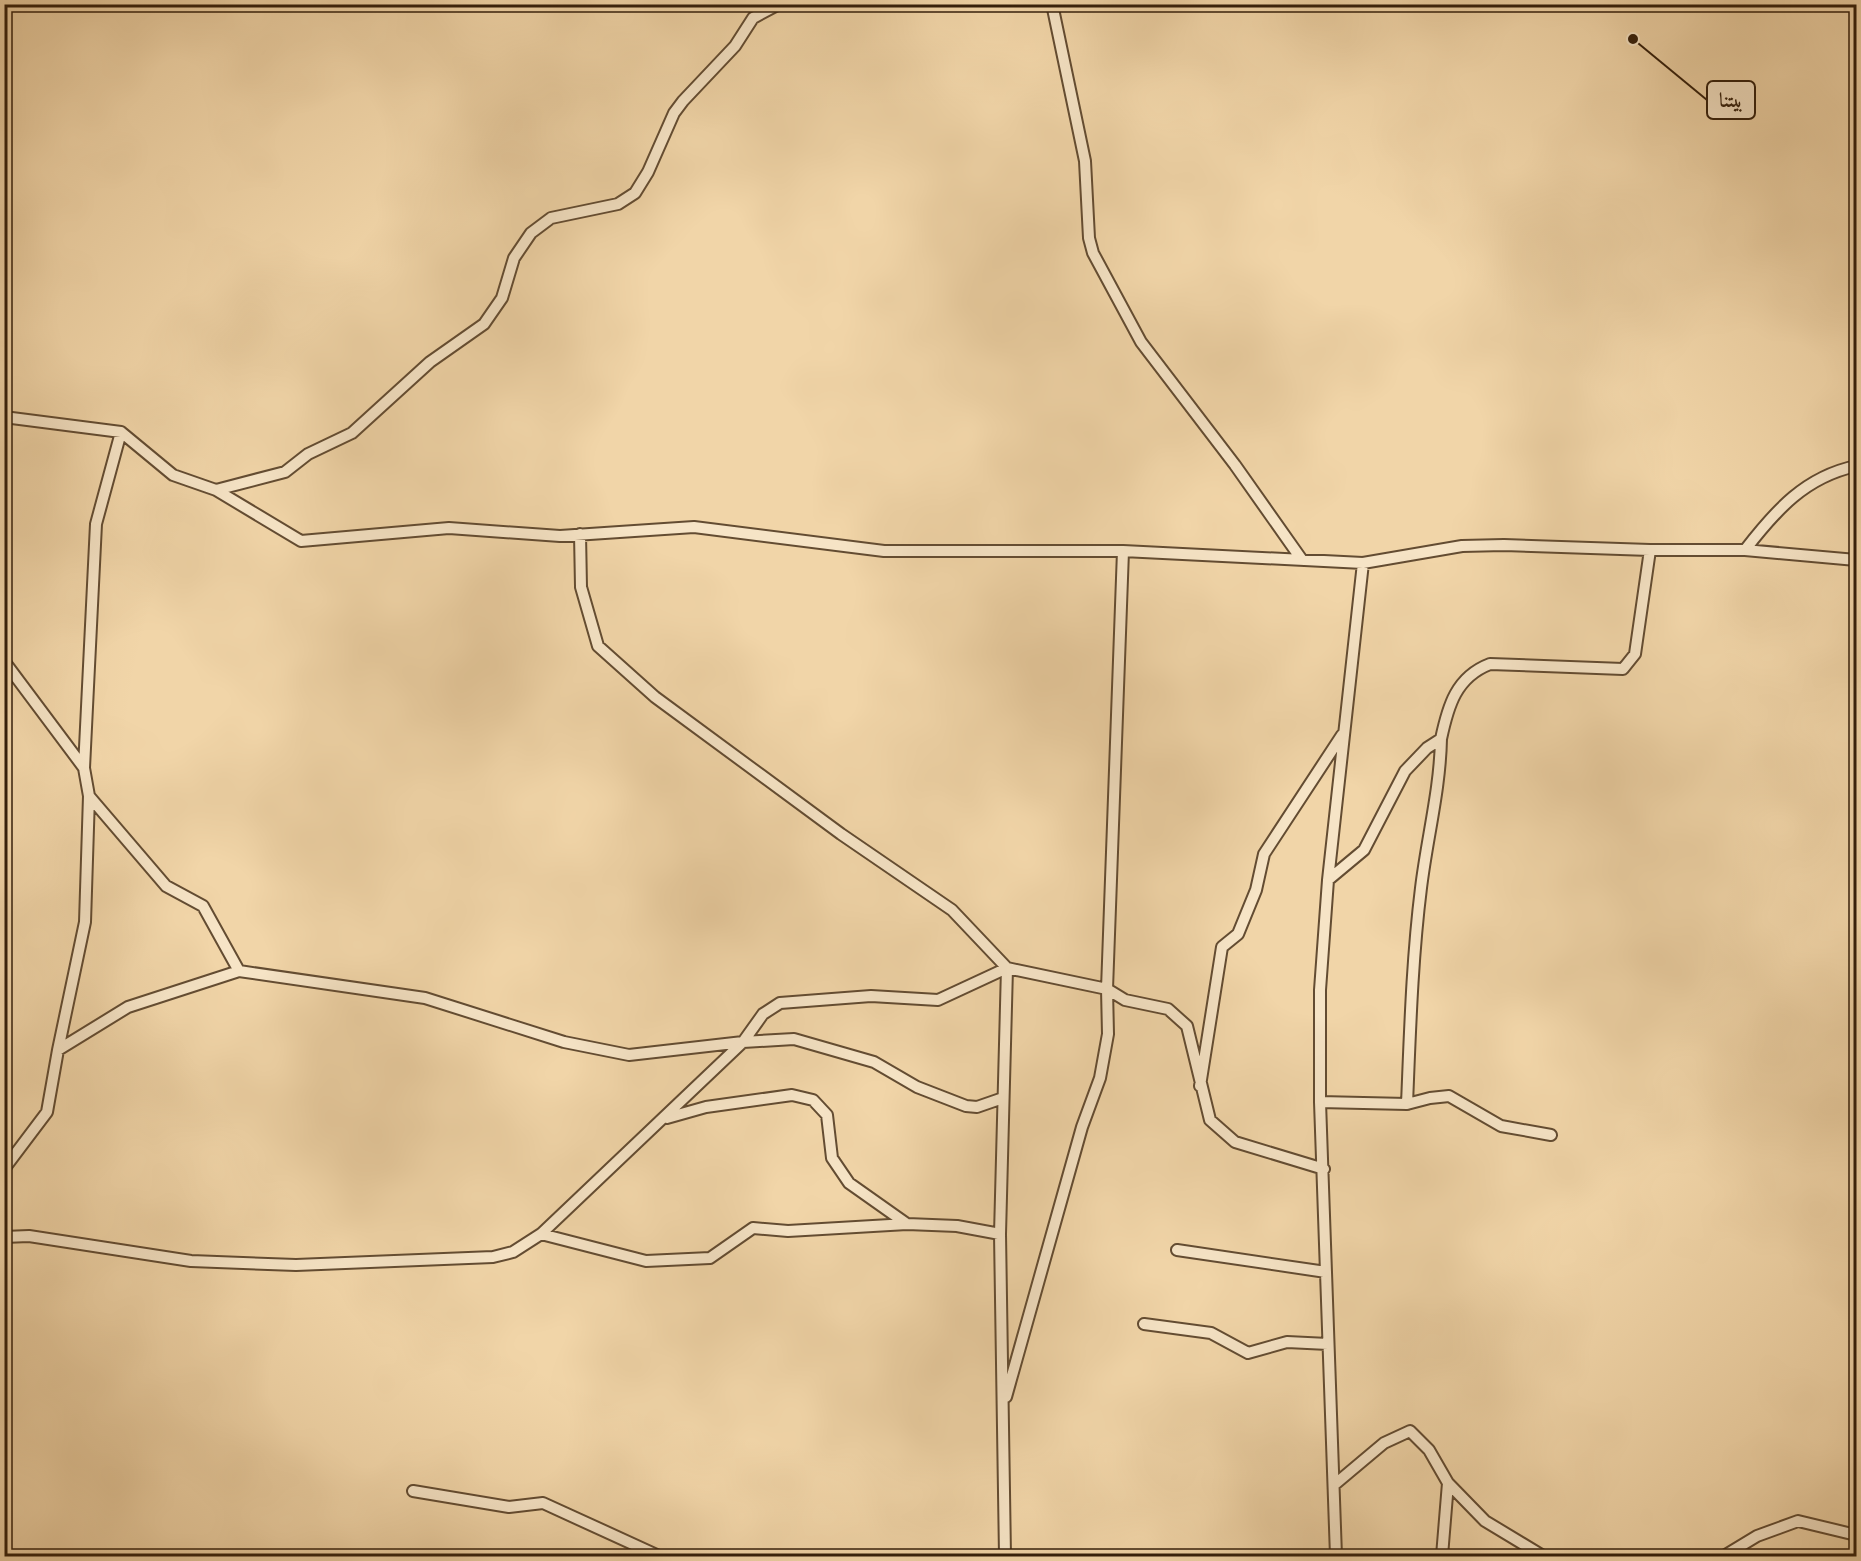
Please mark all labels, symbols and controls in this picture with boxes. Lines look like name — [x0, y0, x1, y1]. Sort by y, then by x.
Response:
callout: بيتنا — [1707, 81, 1755, 119]
text: بيتنا — [1719, 89, 1743, 112]

